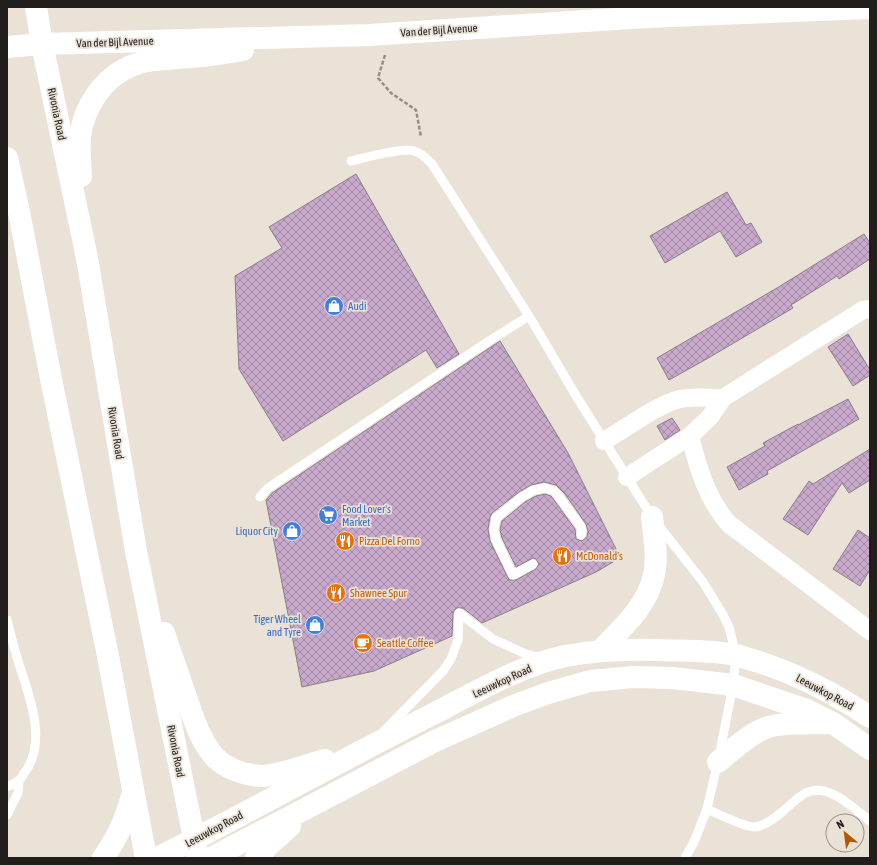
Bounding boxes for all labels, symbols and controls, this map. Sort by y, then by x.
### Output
street label: Van der Bijl Avenue [400,21,478,39]
street label: Van der Bijl Avenue [76,35,154,49]
street label: Rivonia Road [46,87,68,141]
shop icon: Audi [323,295,345,317]
place label: Audi [348,300,366,312]
street label: Rivonia Road [106,406,126,460]
place label: Food Lover's Market [342,503,391,528]
supermarket icon: Food Lover's Market [317,504,339,526]
shop icon: Liquor City [281,520,303,542]
place label: Liquor City [236,525,278,537]
restaurant icon: Pizza Del Forno [334,530,356,552]
place label: Pizza Del Forno [359,535,420,547]
restaurant icon: McDonald's [551,545,573,567]
place label: McDonald's [576,550,623,562]
restaurant icon: Shawnee Spur [325,582,347,604]
place label: Shawnee Spur [350,587,408,599]
place label: Tiger Wheel and Tyre [253,613,301,638]
shop icon: Tiger Wheel and Tyre [304,614,326,636]
cafe icon: Seattle Coffee [352,632,374,654]
place label: Seattle Coffee [377,637,433,649]
street label: Leeuwkop Road [471,662,533,700]
street label: Leeuwkop Road [794,672,856,712]
street label: Rivonia Road [165,724,187,778]
street label: Leeuwkop Road [183,809,245,849]
north arrow [825,813,865,853]
text: N [834,817,846,831]

